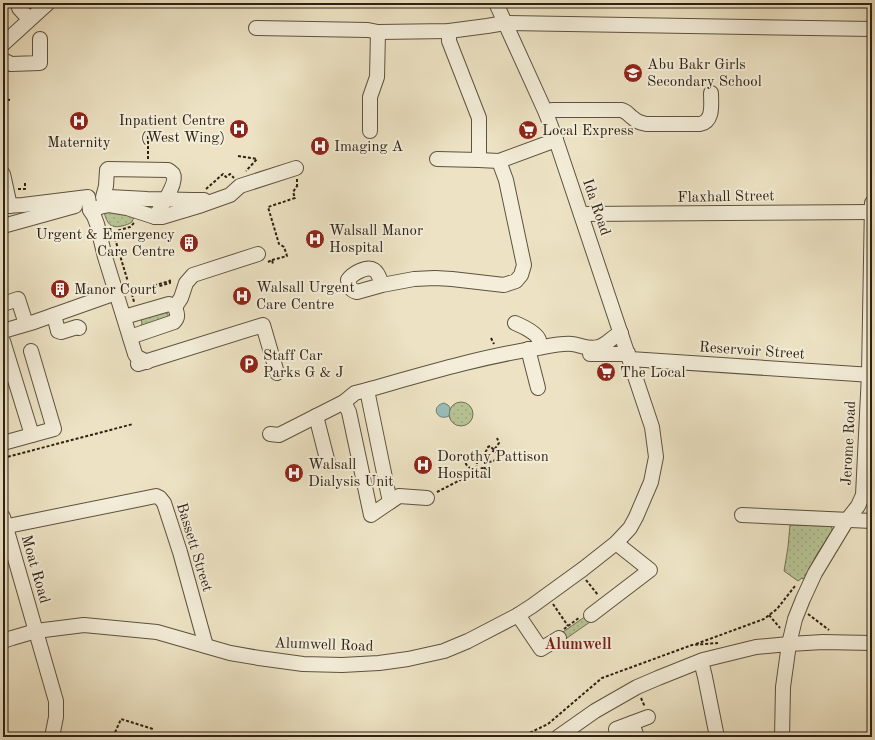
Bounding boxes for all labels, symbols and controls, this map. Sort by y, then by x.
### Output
place label: Abu Bakr Girls Secondary School [647,58,762,90]
school or university icon: Abu Bakr Girls Secondary School [622,62,644,84]
hospital icon: Maternity [68,110,90,132]
place label: Inpatient Centre (West Wing) [119,114,225,146]
hospital icon: Inpatient Centre (West Wing) [228,118,250,140]
supermarket icon: Local Express [517,119,539,141]
place label: Local Express [542,124,634,139]
hospital icon: Imaging A [309,135,331,157]
place label: Maternity [47,136,111,151]
place label: Imaging A [334,140,404,155]
street label: Ida Road [579,177,612,238]
street label: Flaxhall Street [677,189,775,206]
place label: Walsall Manor Hospital [329,224,423,256]
place label: Urgent & Emergency Care Centre [36,228,175,260]
hospital icon: Walsall Manor Hospital [304,228,326,250]
building icon: Urgent & Emergency Care Centre [178,232,200,254]
building icon: Manor Court [49,278,71,300]
place label: Walsall Urgent Care Centre [256,281,355,313]
place label: Manor Court [74,283,157,298]
hospital icon: Walsall Urgent Care Centre [231,285,253,307]
street label: Reservoir Street [698,340,805,363]
place label: Staff Car Parks G & J [263,349,344,381]
parking icon: Staff Car Parks G & J [238,353,260,375]
supermarket icon: The Local [595,361,617,383]
place label: The Local [620,366,685,381]
street label: Jerome Road [840,400,859,486]
place label: Dorothy Pattison Hospital [437,450,549,482]
hospital icon: Dorothy Pattison Hospital [412,454,434,476]
place label: Walsall Dialysis Unit [308,458,394,490]
hospital icon: Walsall Dialysis Unit [283,462,305,484]
street label: Bassett Street [173,501,214,594]
street label: Moat Road [18,534,52,605]
street label: Alumwell Road [274,636,374,655]
district label: Alumwell [544,637,612,653]

